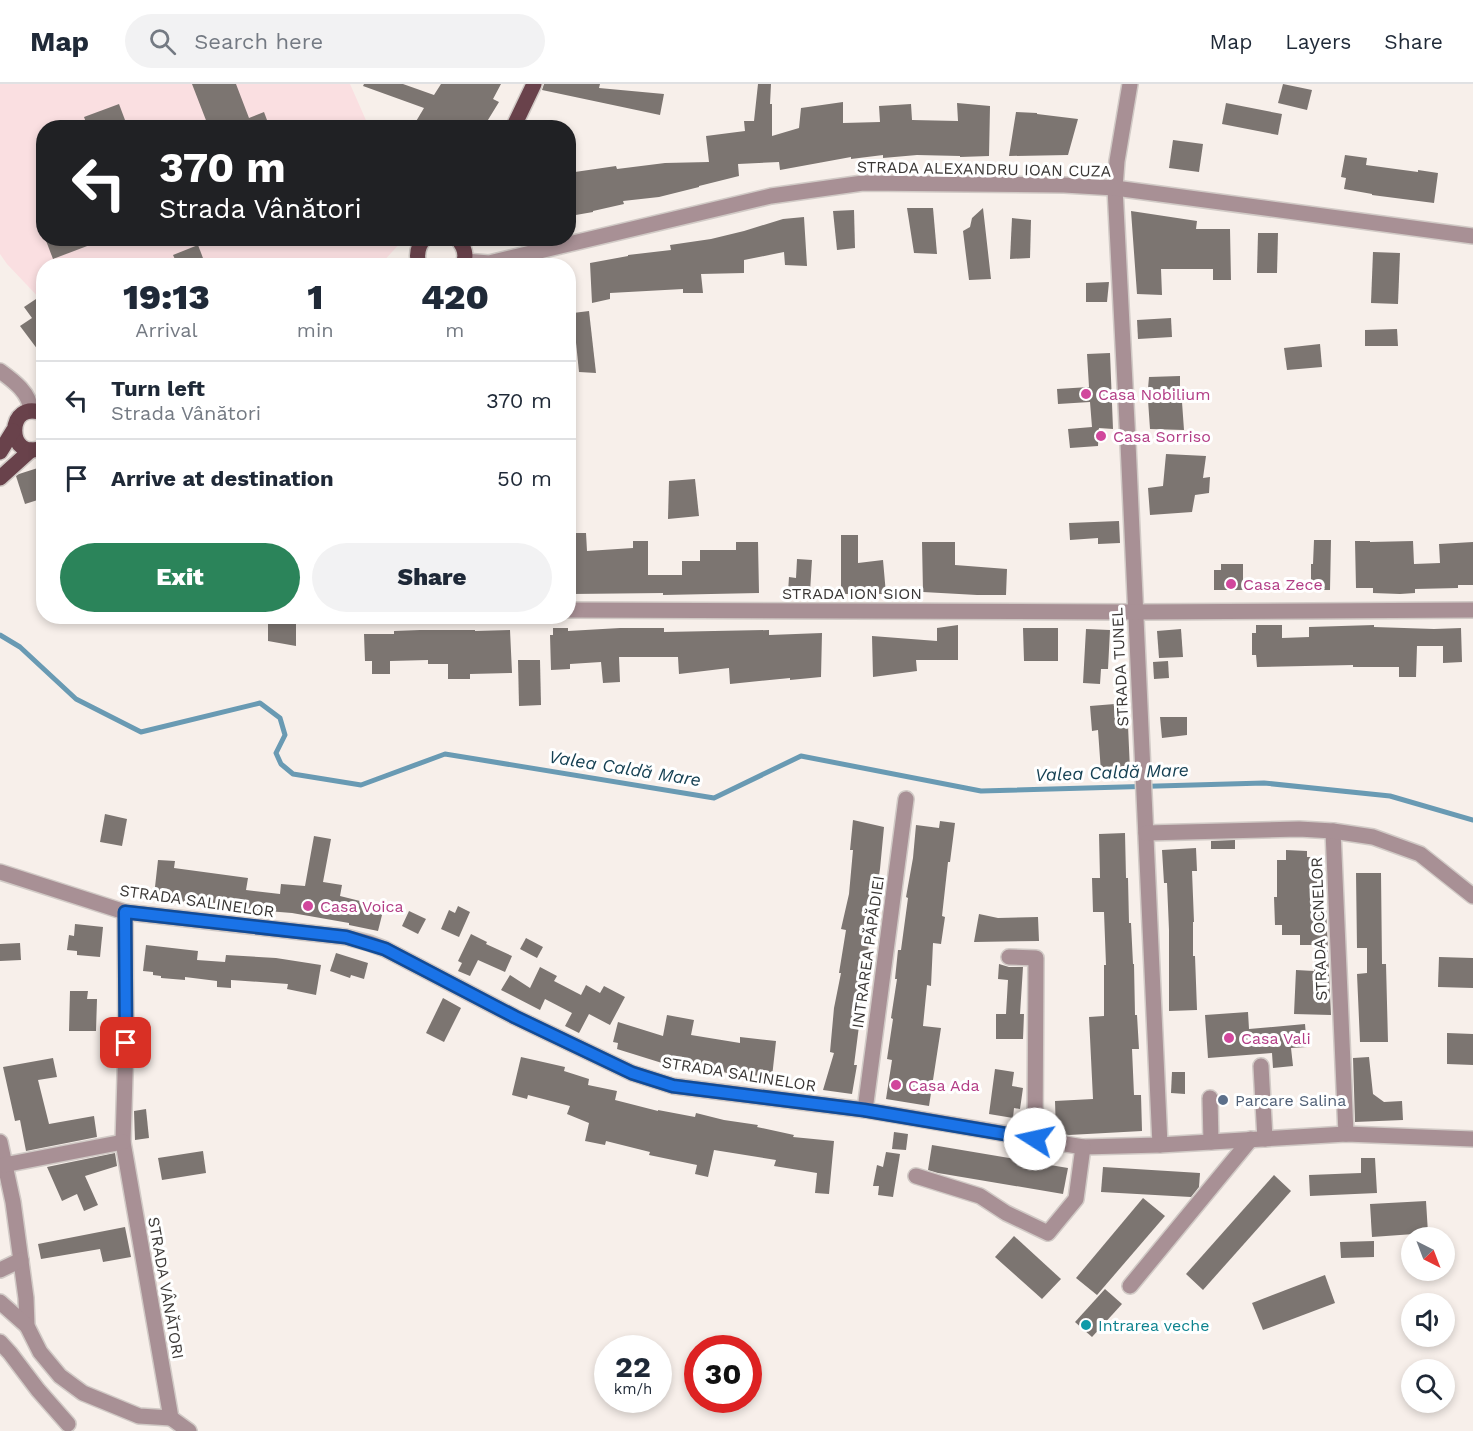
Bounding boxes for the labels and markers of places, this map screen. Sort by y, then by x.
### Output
place label: Casa Nobilium [1098,385,1210,404]
marker: Casa Nobilium [1079,387,1093,401]
place label: Casa Sorriso [1113,427,1211,446]
marker: Casa Sorriso [1094,429,1108,443]
place label: Casa Zece [1243,575,1323,594]
marker: Casa Zece [1224,577,1238,591]
place label: Casa Voica [320,897,404,916]
marker: Casa Voica [301,899,315,913]
pin [100,1017,151,1068]
place label: Casa Vali [1241,1029,1311,1048]
marker: Casa Vali [1222,1031,1236,1045]
place label: Casa Ada [908,1076,979,1095]
marker: Casa Ada [889,1078,903,1092]
place label: Parcare Salina [1235,1091,1346,1110]
marker: Parcare Salina [1216,1093,1230,1107]
place label: Intrarea veche [1098,1316,1209,1335]
marker: Intrarea veche [1079,1318,1093,1332]

